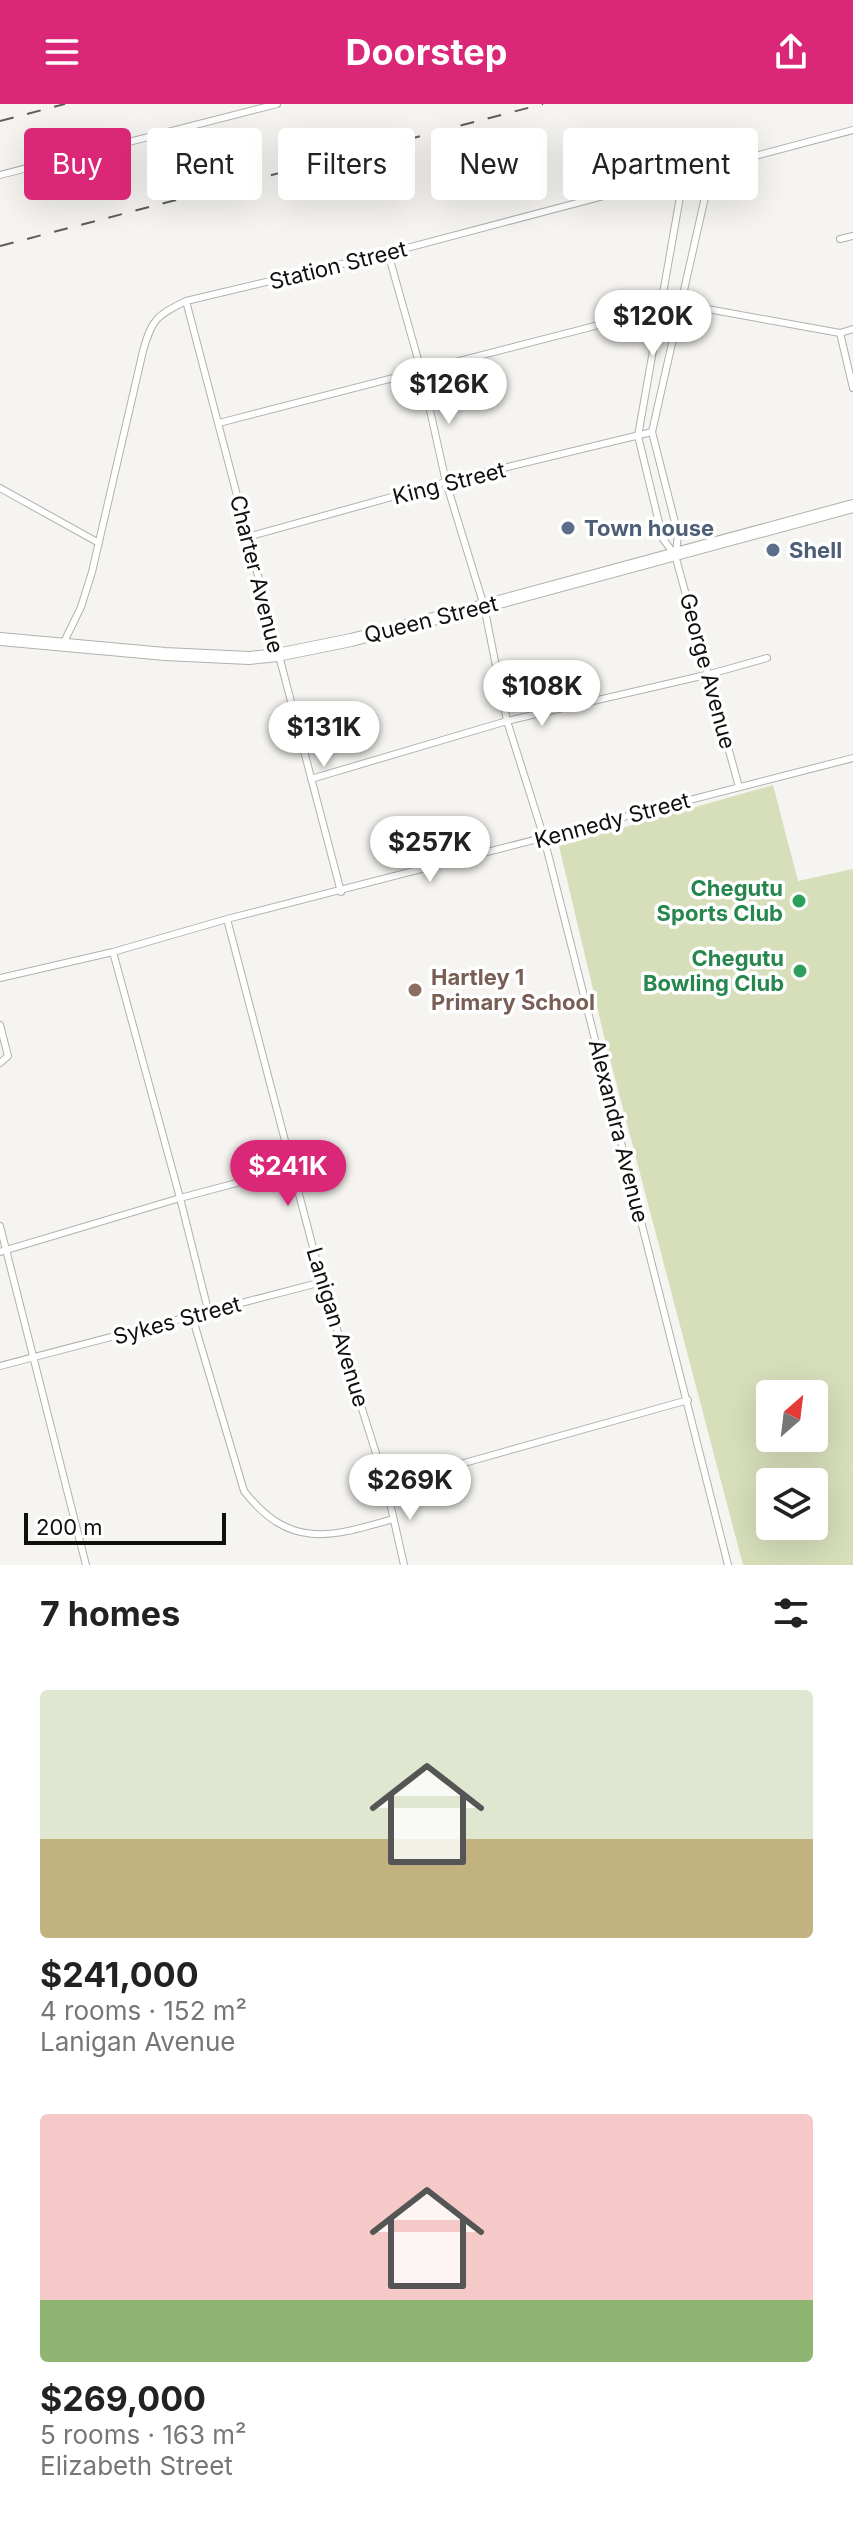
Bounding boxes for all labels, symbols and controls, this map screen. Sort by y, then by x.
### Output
icon: menu [40,30,84,74]
text: Doorstep [346,30,507,74]
icon: share [769,30,813,74]
chip: Buy [24,128,131,200]
chip: Rent [147,128,262,200]
chip: Filters [278,128,415,200]
chip: New [431,128,547,200]
chip: Apartment [563,128,758,200]
street label: Station Street [267,235,409,295]
pin: $120K [597,290,709,358]
text: $120K [613,300,693,331]
pin: $126K [393,358,505,426]
text: $126K [409,368,489,399]
street label: King Street [390,456,508,510]
street label: Charter Avenue [225,492,289,656]
place label: Town house [584,515,714,541]
marker: Town house [559,519,577,537]
place label: Shell [789,537,842,563]
marker: Shell [764,541,782,559]
street label: Queen Street [362,590,500,648]
street label: George Avenue [675,590,741,752]
pin: $108K [486,660,598,728]
text: $108K [501,670,583,701]
pin: $131K [268,701,380,769]
text: $131K [287,711,361,742]
street label: Kennedy Street [531,787,693,853]
pin: $257K [374,816,486,884]
text: $257K [388,826,472,857]
place label: Chegutu Sports Club [657,875,783,926]
marker: Chegutu Sports Club [790,892,808,910]
place label: Chegutu Bowling Club [643,945,784,996]
marker: Chegutu Bowling Club [791,962,809,980]
place label: Hartley 1 Primary School [431,964,595,1015]
marker: Hartley 1 Primary School [406,981,424,999]
street label: Alexandra Avenue [584,1037,654,1225]
pin: $241K [232,1140,344,1208]
text: $241K [248,1150,328,1181]
street label: Lanigan Avenue [301,1244,375,1410]
street label: Sykes Street [110,1291,244,1349]
north arrow [756,1380,828,1452]
map controls [756,1380,828,1540]
pin: $269K [354,1454,466,1522]
text: $269K [367,1464,453,1495]
button: layers [756,1468,828,1540]
scale bar [24,1509,226,1545]
text: 200 m [36,1514,103,1540]
icon: filters [769,1591,813,1635]
text: 7 homes [40,1593,180,1634]
icon: home [355,1742,499,1886]
text: $241,000 [40,1954,199,1995]
text: 4 rooms · 152 m² [40,1995,247,2026]
text: Lanigan Avenue [40,2026,236,2057]
icon: home [355,2166,499,2310]
text: $269,000 [40,2378,206,2419]
text: 5 rooms · 163 m² [40,2419,247,2450]
text: Elizabeth Street [40,2450,233,2481]

